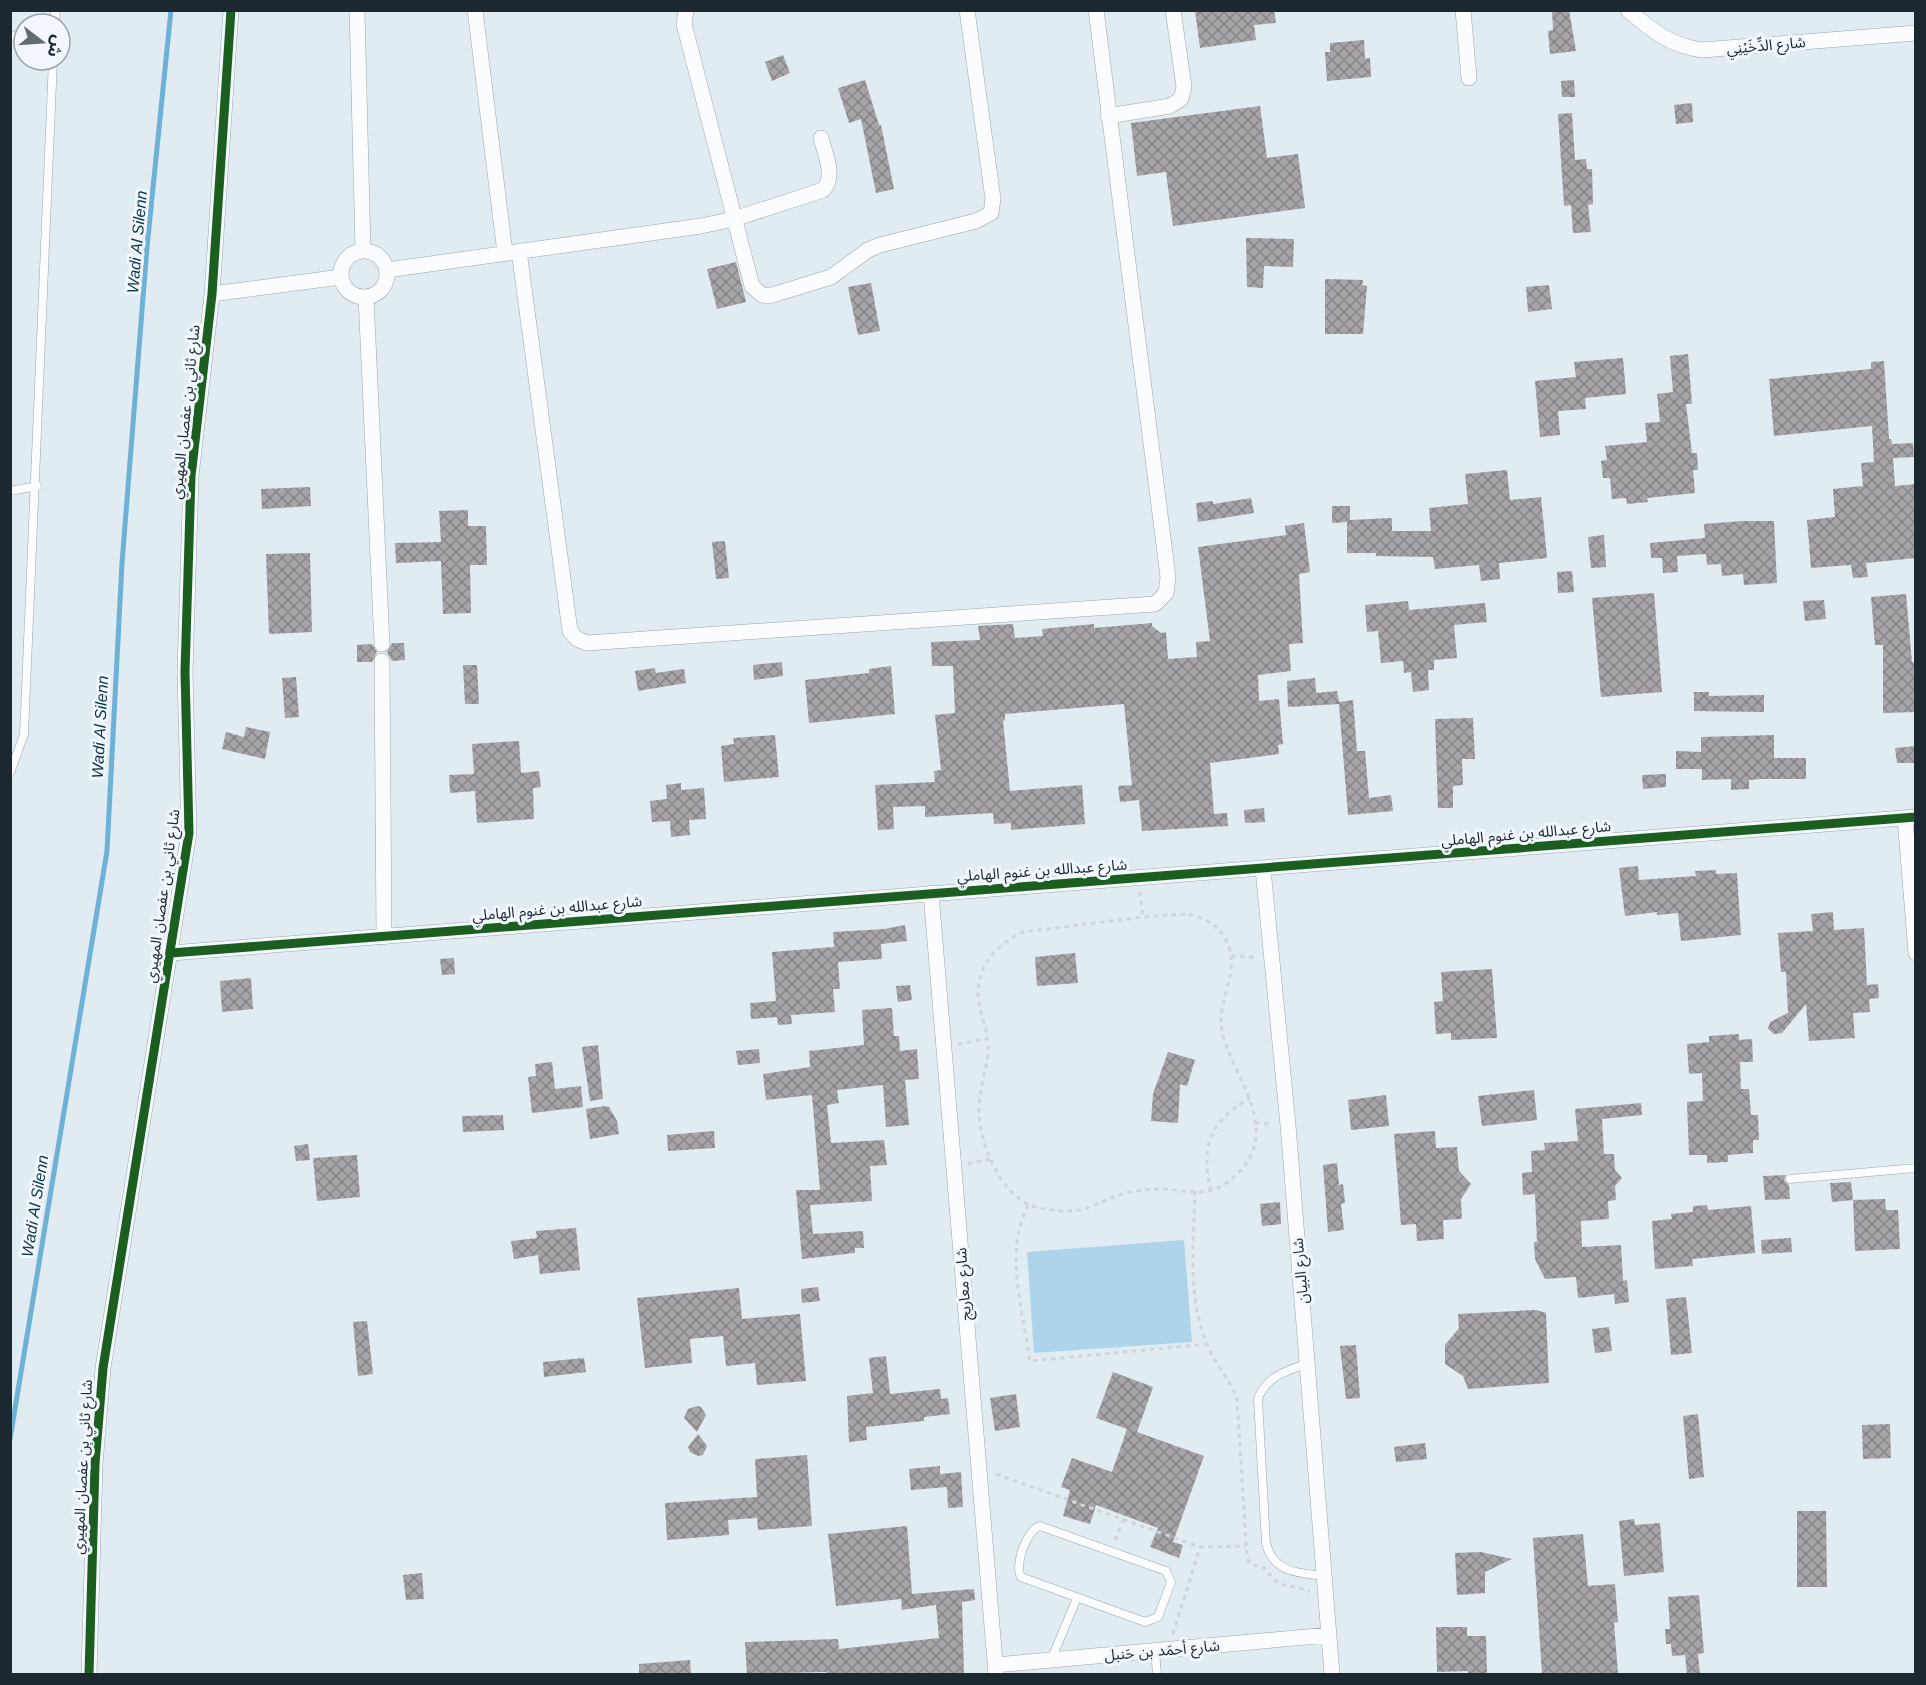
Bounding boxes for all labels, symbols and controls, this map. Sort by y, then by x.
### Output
north arrow [12,12,72,72]
text: ش [44,33,67,59]
street label: شارع الدِّخَيْنِي [1726,33,1807,61]
water label: Wadi Al Silenn [124,190,150,294]
street label: شارع ثاني بن عفصان المهيري [167,324,207,500]
water label: Wadi Al Silenn [89,675,111,779]
street label: شارع ثاني بن عفصان المهيري [141,808,187,985]
street label: شارع عبدالله بن غنوم الهاملي [1440,817,1612,853]
street label: شارع عبدالله بن غنوم الهاملي [956,856,1128,888]
street label: شارع عبدالله بن غنوم الهاملي [471,892,643,928]
water label: Wadi Al Silenn [19,1154,51,1258]
street label: شارع البيان [1289,1237,1315,1305]
street label: شارع معاريج [952,1247,978,1321]
street label: شارع ثاني بن عفصان المهيري [69,1379,99,1555]
street label: شارع أحمَد بن حَنبل [1104,1636,1221,1667]

